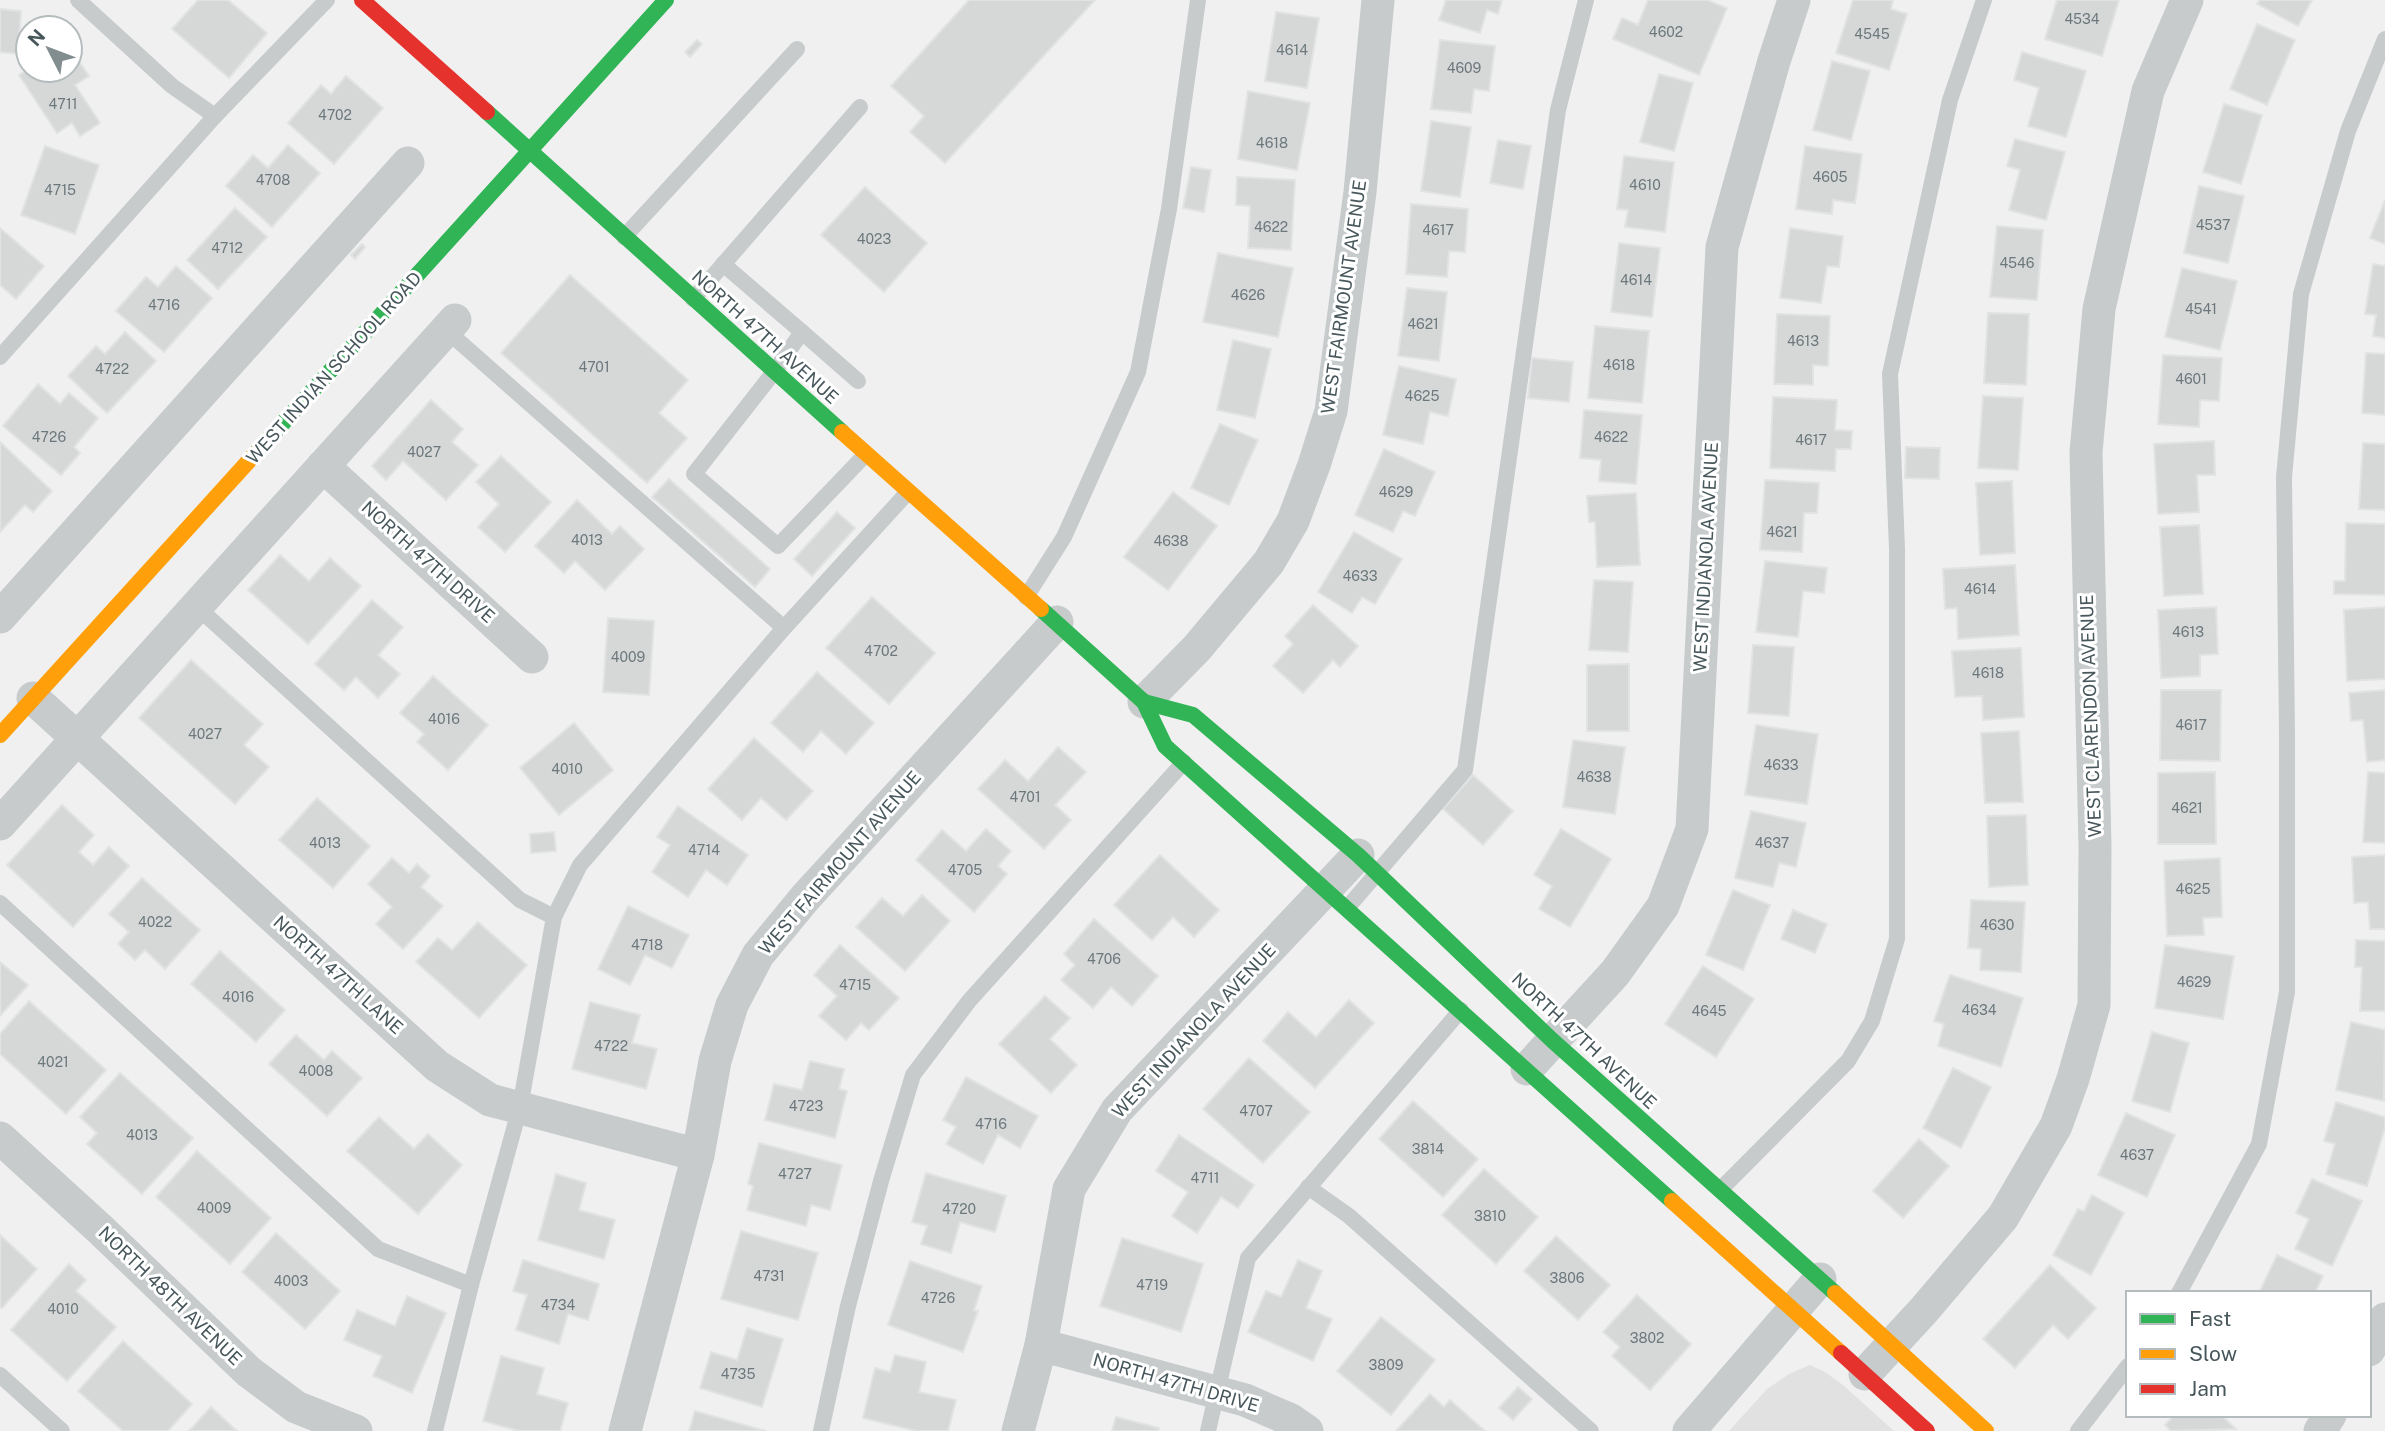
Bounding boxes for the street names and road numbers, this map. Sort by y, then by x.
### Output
street label: WEST FAIRMOUNT AVENUE [1317,178,1370,415]
street label: NORTH 47TH AVENUE [688,265,843,408]
street label: WEST INDIAN SCHOOL ROAD [242,267,425,468]
street label: WEST INDIANOLA AVENUE [1689,441,1722,672]
street label: NORTH 47TH DRIVE [358,496,499,627]
street label: WEST CLARENDON AVENUE [2076,594,2105,838]
street label: WEST FAIRMOUNT AVENUE [754,767,925,959]
street label: NORTH 47TH LANE [269,911,407,1038]
street label: WEST INDIANOLA AVENUE [1107,939,1280,1122]
street label: NORTH 47TH AVENUE [1508,968,1661,1113]
street label: NORTH 48TH AVENUE [94,1222,246,1369]
street label: NORTH 47TH DRIVE [1091,1349,1262,1416]

